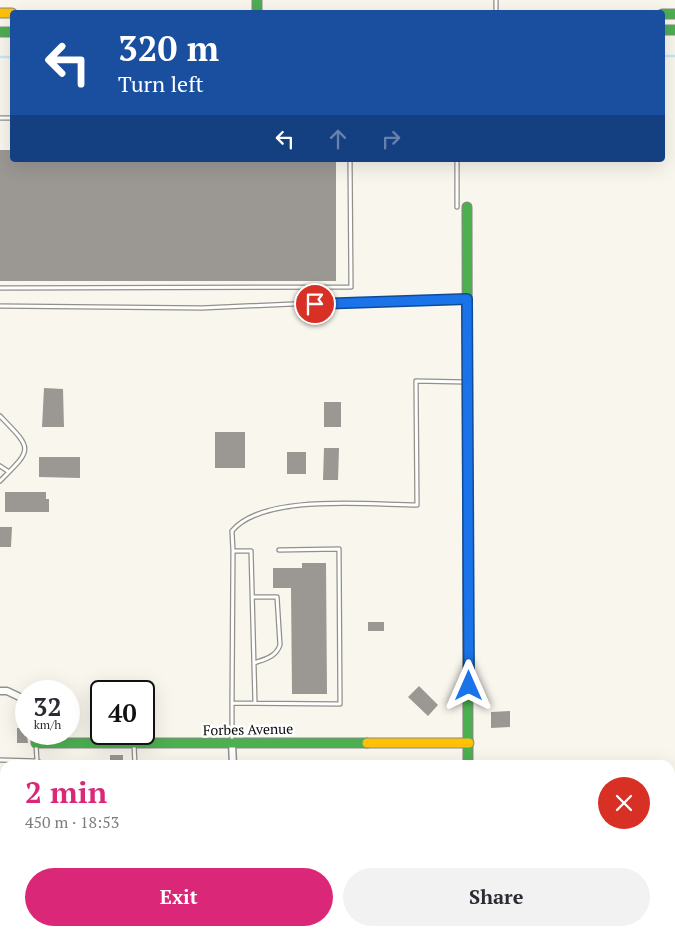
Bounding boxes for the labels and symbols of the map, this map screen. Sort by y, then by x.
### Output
pin [294,283,336,325]
position arrow [442,659,494,711]
speed limit sign: 40 [90,680,155,745]
street label: Forbes Avenue [203,719,293,739]

